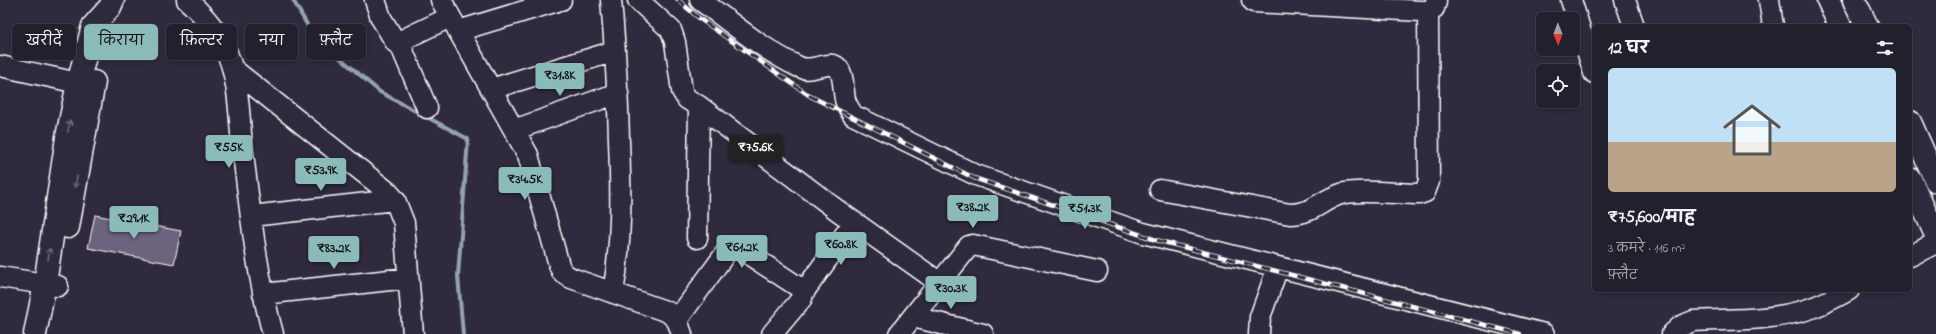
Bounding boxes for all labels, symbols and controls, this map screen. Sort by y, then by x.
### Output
north arrow [1536,12,1580,56]
map controls [1536,12,1580,108]
chip: खरीदें [12,24,76,60]
chip: किराया [84,24,158,60]
chip: फ़िल्टर [166,24,237,60]
chip: नया [245,24,298,60]
chip: फ़्लैट [306,24,366,60]
text: 12 घर [1608,36,1649,61]
icon: filters [1874,37,1896,59]
pin: ₹31.8K [527,63,593,97]
button: locate [1536,64,1580,108]
text: ₹31.8K [544,66,576,85]
icon: home [1716,94,1788,166]
one-way arrow [66,120,74,133]
pin: ₹55K [205,135,253,169]
pin: ₹75.6K [723,135,789,169]
text: ₹55K [215,138,243,157]
text: ₹75.6K [738,138,774,157]
pin: ₹53.9K [288,158,354,192]
text: ₹53.9K [304,161,338,180]
pin: ₹34.5K [492,167,558,201]
text: ₹34.5K [508,170,542,189]
one-way arrow [72,175,80,188]
pin: ₹38.2K [940,195,1006,229]
pin: ₹51.3K [1052,196,1118,230]
text: ₹38.2K [956,198,990,217]
text: ₹51.3K [1068,199,1102,218]
text: ₹75,600/माह [1608,205,1695,230]
pin: ₹29.1K [101,206,167,240]
text: ₹29.1K [118,209,150,228]
pin: ₹60.8K [808,232,874,266]
pin: ₹61.2K [709,235,775,269]
text: ₹60.8K [825,235,857,254]
pin: ₹83.2K [301,236,367,270]
text: ₹61.2K [725,238,759,257]
text: ₹83.2K [317,239,351,258]
text: 3 कमरे · 116 m² [1608,239,1685,258]
one-way arrow [45,248,53,261]
text: फ़्लैट [1608,266,1638,285]
pin: ₹30.3K [918,276,984,310]
text: ₹30.3K [934,279,968,298]

